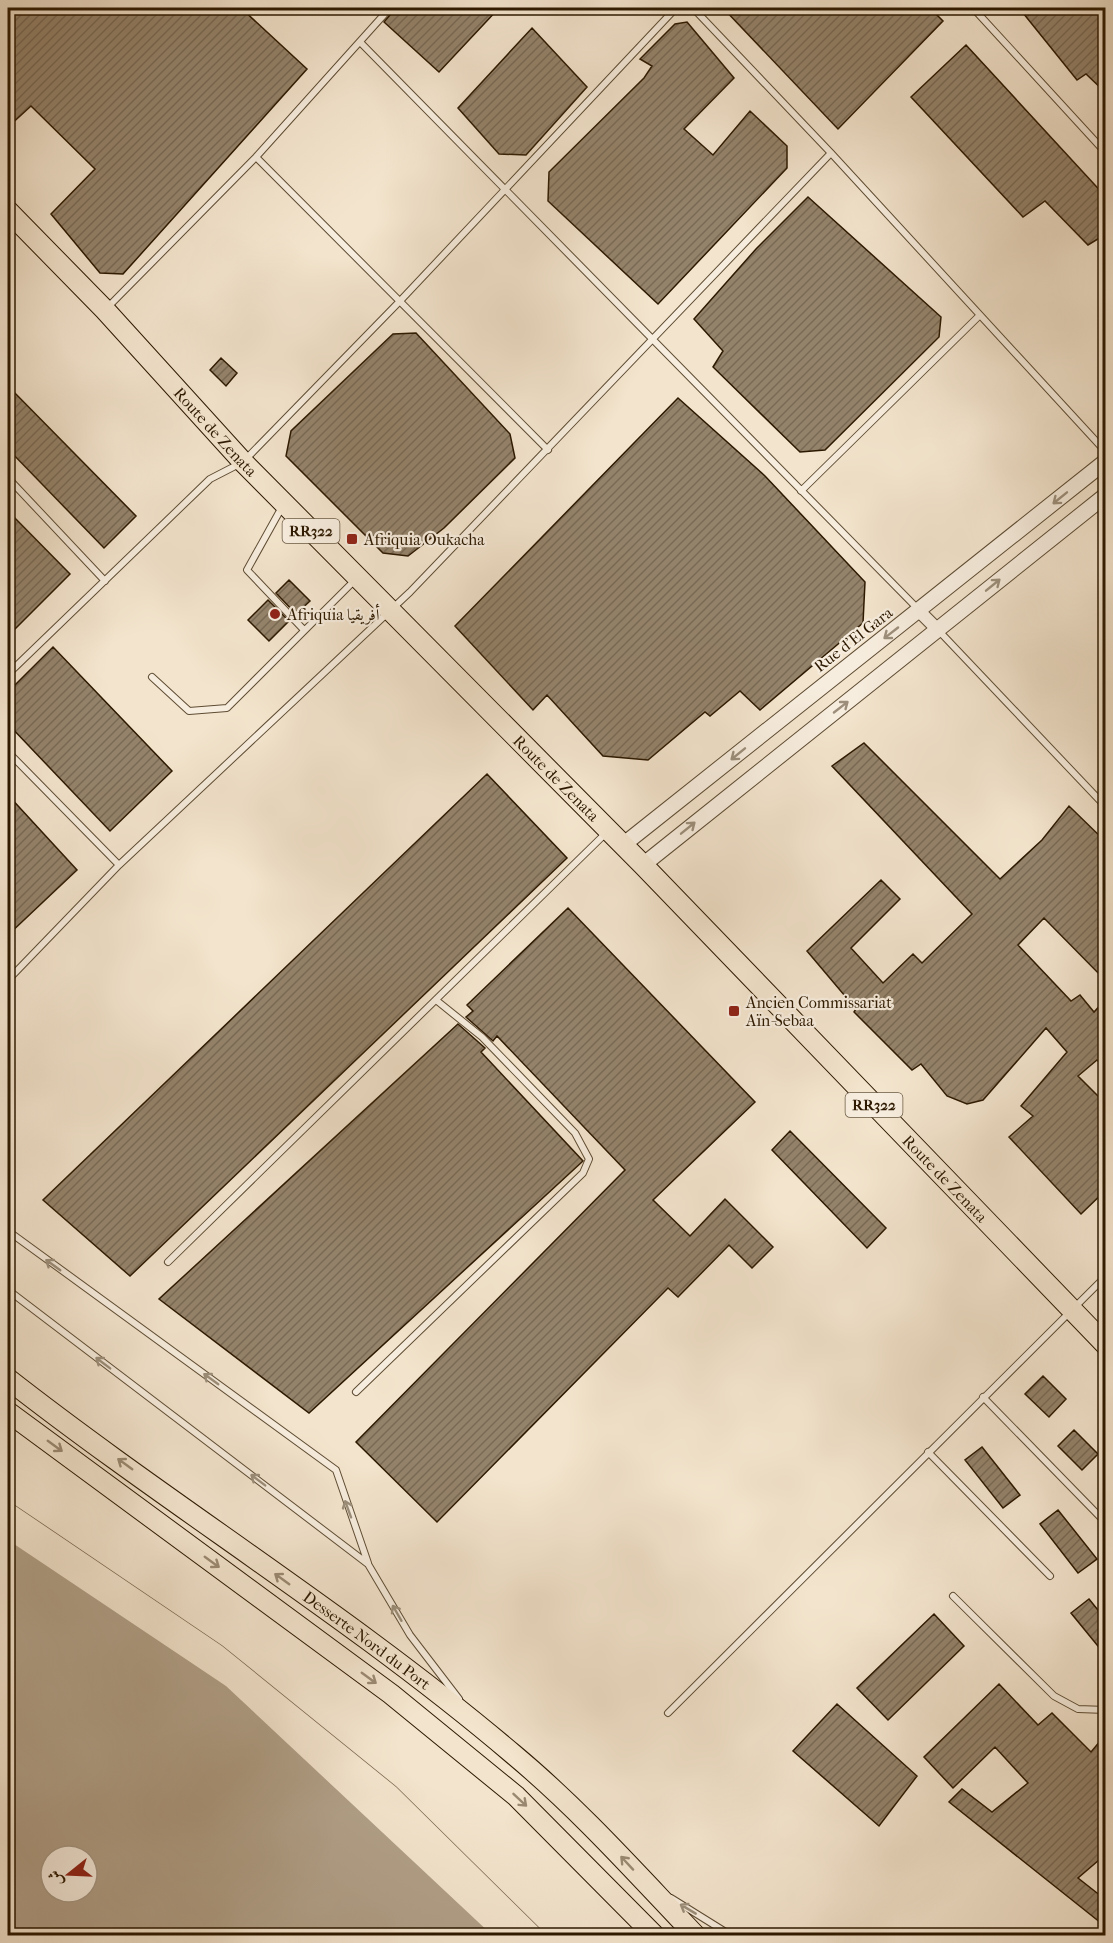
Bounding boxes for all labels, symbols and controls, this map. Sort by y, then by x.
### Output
street label: Route de Zenata [170,383,261,481]
one-way arrow [1053,491,1068,505]
road number: RR322 [282,519,340,543]
place label: Afriquia Oukacha [363,530,485,549]
marker: Afriquia Oukacha [345,532,359,546]
one-way arrow [985,579,1001,592]
street label: Rue d'El Gara [810,602,897,676]
place label: Afriquia أفريقيا [286,603,380,625]
marker: Afriquia أفريقيا [268,607,282,621]
one-way arrow [883,626,899,639]
one-way arrow [833,700,849,713]
street label: Route de Zenata [509,731,604,826]
one-way arrow [730,747,746,760]
one-way arrow [680,822,696,835]
place label: Ancien Commissariat Aïn-Sebaa [745,993,892,1030]
marker: Ancien Commissariat Aïn-Sebaa [727,1004,741,1018]
road number: RR322 [846,1093,902,1117]
street label: Route de Zenata [898,1131,992,1227]
one-way arrow [46,1258,62,1271]
one-way arrow [95,1356,111,1369]
one-way arrow [204,1373,220,1385]
one-way arrow [46,1440,62,1452]
one-way arrow [117,1458,133,1470]
one-way arrow [251,1474,267,1487]
one-way arrow [342,1500,353,1519]
one-way arrow [203,1556,219,1568]
one-way arrow [275,1573,291,1585]
street label: Desserte Nord du Port [299,1587,434,1694]
one-way arrow [391,1605,403,1622]
one-way arrow [360,1671,376,1684]
one-way arrow [512,1793,527,1807]
north arrow [39,1844,99,1904]
one-way arrow [619,1855,634,1870]
text: ش [44,1868,67,1889]
one-way arrow [680,1902,697,1914]

